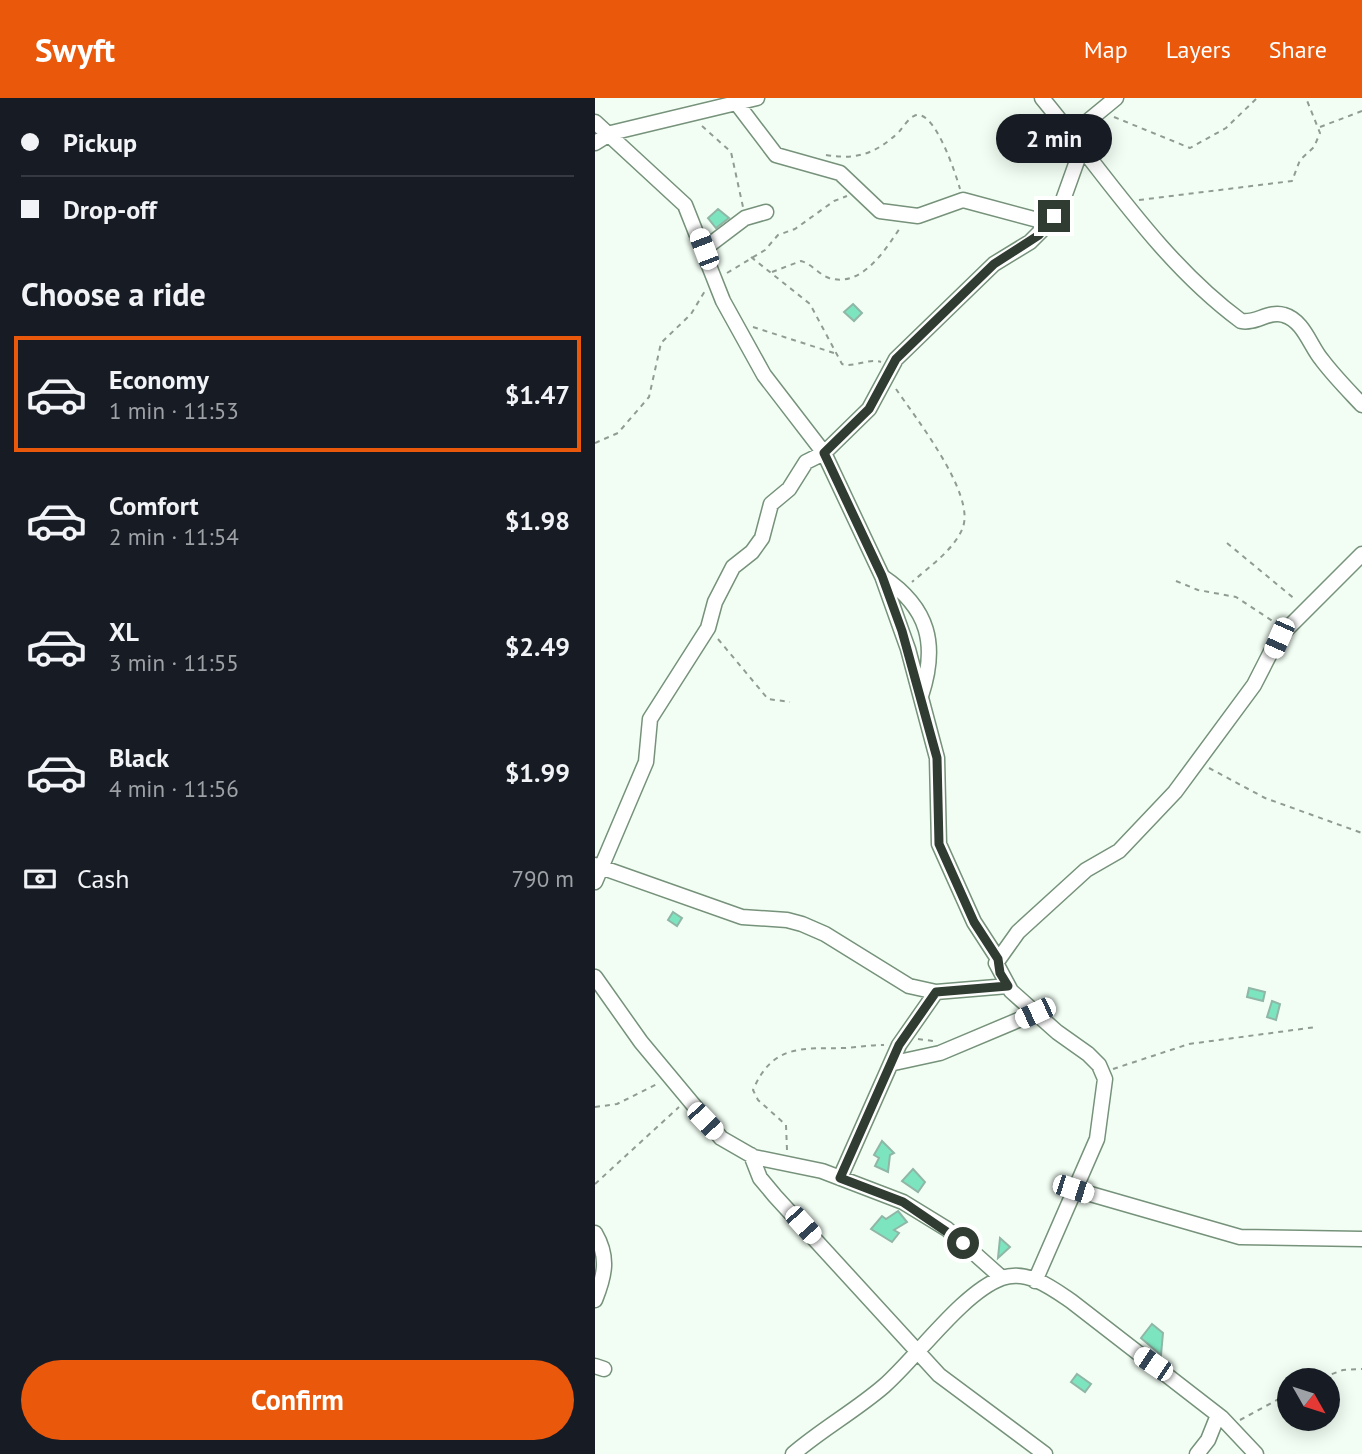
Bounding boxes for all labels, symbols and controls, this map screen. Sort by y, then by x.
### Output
text: Swyft [35,28,115,71]
text: Map [1084,34,1128,65]
text: Layers [1166,34,1231,65]
text: Share [1269,34,1327,65]
callout: 2 min [996,115,1112,164]
text: 2 min [1026,124,1082,153]
text: Pickup [63,126,137,159]
text: Drop-off [63,193,157,226]
route end [1038,200,1070,232]
car [687,226,722,272]
text: Choose a ride [21,273,206,315]
icon: car [25,363,88,426]
text: Economy [109,363,209,396]
text: $1.47 [505,378,570,411]
text: 1 min · 11:53 [109,396,239,425]
icon: car [25,489,88,552]
text: Comfort [109,489,199,522]
text: $1.98 [505,504,570,537]
text: 2 min · 11:54 [109,522,239,551]
icon: car [25,615,88,678]
text: XL [109,615,139,648]
car [1261,615,1298,661]
text: $2.49 [505,630,570,663]
text: 3 min · 11:55 [109,648,239,677]
icon: car [25,741,88,804]
text: Black [109,741,169,774]
text: $1.99 [505,756,570,789]
text: 4 min · 11:56 [109,774,239,803]
icon: cash [21,860,59,898]
text: Cash [77,862,129,895]
text: 790 m [512,864,574,893]
car [1012,995,1059,1031]
car [683,1098,728,1144]
car [1050,1173,1097,1205]
car [782,1202,825,1248]
route start [947,1227,979,1259]
car [1130,1344,1177,1384]
button: Confirm [21,1360,574,1440]
north arrow [1277,1368,1341,1432]
map controls [1277,1368,1340,1431]

